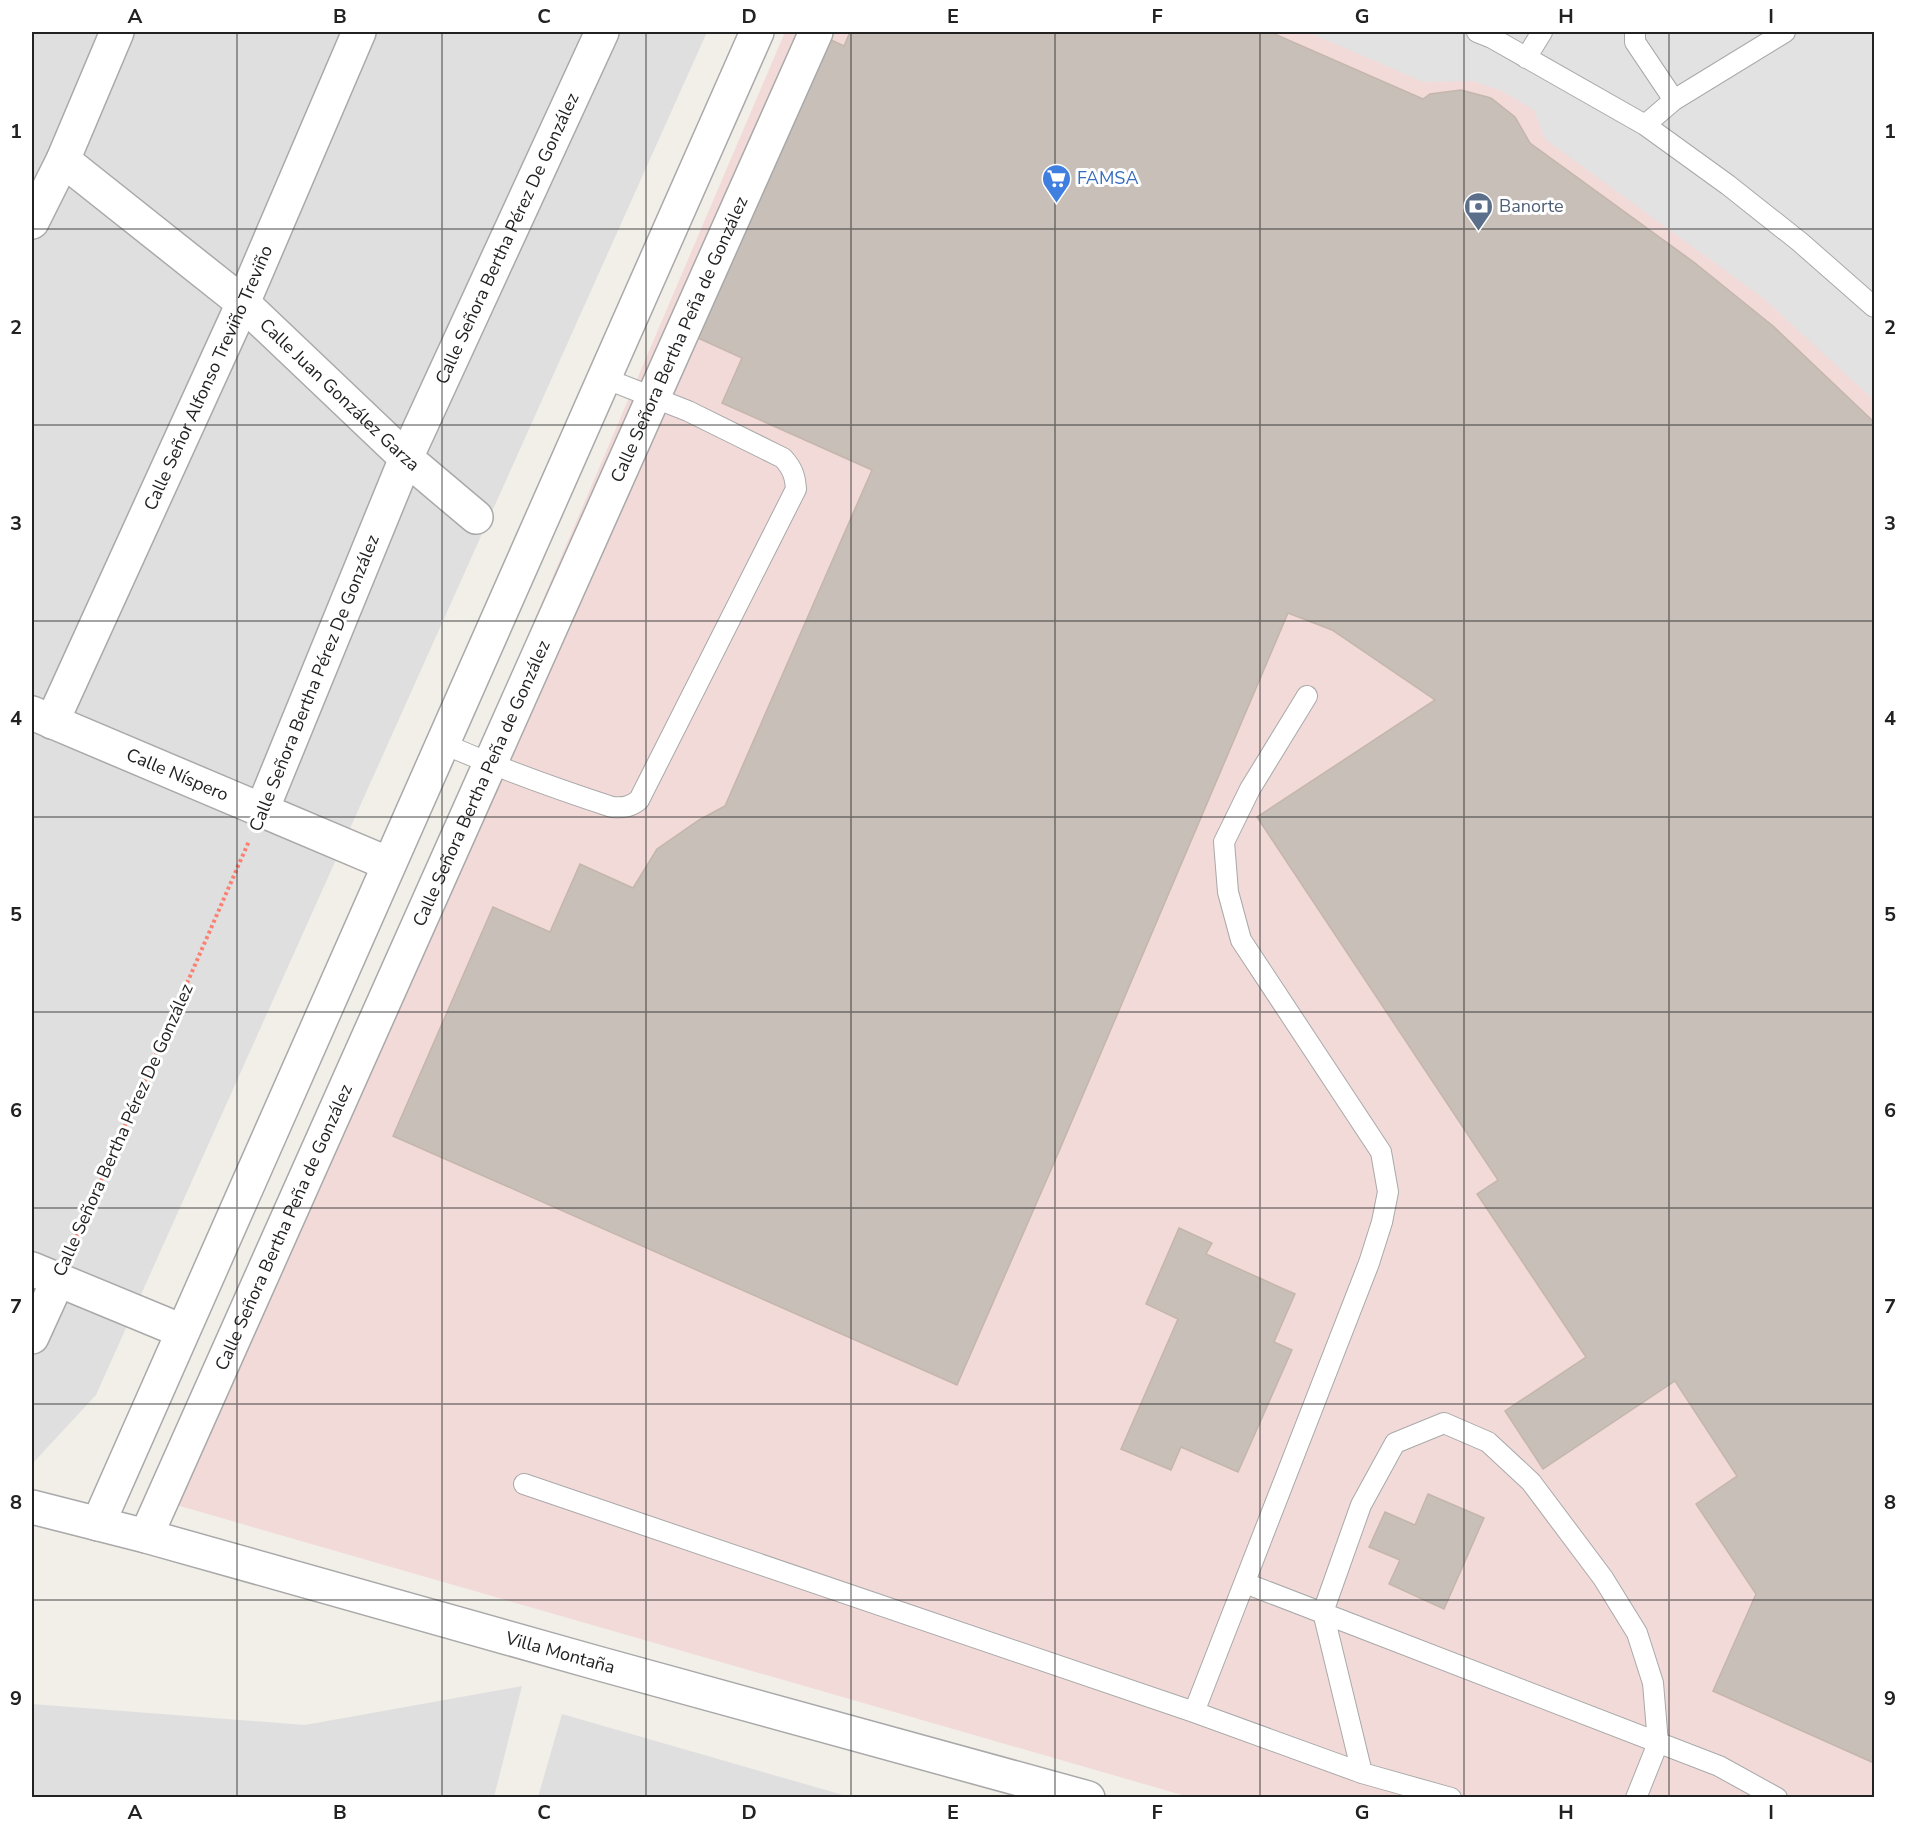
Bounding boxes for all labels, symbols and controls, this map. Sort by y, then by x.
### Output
text: A [128,3,143,30]
text: B [333,3,347,30]
text: C [537,3,551,30]
text: D [741,3,757,30]
text: E [947,3,959,30]
text: F [1151,3,1163,30]
text: G [1355,3,1369,30]
text: H [1558,3,1574,30]
text: I [1768,3,1774,30]
street label: Calle Señora Bertha Pérez De González [430,89,584,388]
text: 1 [10,118,22,145]
text: 1 [1884,118,1896,145]
supermarket icon: FAMSA [1040,162,1072,204]
place label: FAMSA [1077,166,1139,190]
bank icon: Banorte [1462,190,1494,232]
street label: Calle Señora Bertha Peña de González [605,192,753,486]
place label: Banorte [1499,194,1564,218]
street label: Calle Señor Alfonso Treviño Treviño [138,242,278,514]
street label: Calle Juan González Garza [254,313,425,476]
text: 2 [10,314,22,341]
text: 2 [1884,314,1896,341]
text: 3 [10,510,22,537]
text: 3 [1884,510,1896,537]
street label: Calle Señora Bertha Pérez De González [243,531,385,835]
street label: Calle Señora Bertha Peña de González [407,636,556,930]
text: 4 [10,705,22,732]
text: 4 [1884,705,1896,732]
street label: Calle Níspero [123,742,232,807]
text: 5 [10,901,22,928]
text: 5 [1884,901,1896,928]
street label: Calle Señora Bertha Pérez De González [47,980,199,1280]
street label: Calle Señora Bertha Peña de González [209,1080,358,1374]
text: 6 [10,1097,22,1124]
text: 6 [1884,1097,1896,1124]
text: 7 [10,1293,22,1320]
text: 7 [1884,1293,1896,1320]
text: 8 [10,1489,22,1516]
text: 8 [1884,1489,1896,1516]
street label: Villa Montaña [502,1626,618,1679]
text: 9 [10,1685,22,1712]
text: 9 [1884,1685,1896,1712]
text: A [128,1799,143,1826]
text: B [333,1799,347,1826]
text: C [537,1799,551,1826]
text: D [741,1799,757,1826]
text: E [947,1799,959,1826]
text: F [1151,1799,1163,1826]
text: G [1355,1799,1369,1826]
text: H [1558,1799,1574,1826]
text: I [1768,1799,1774,1826]

